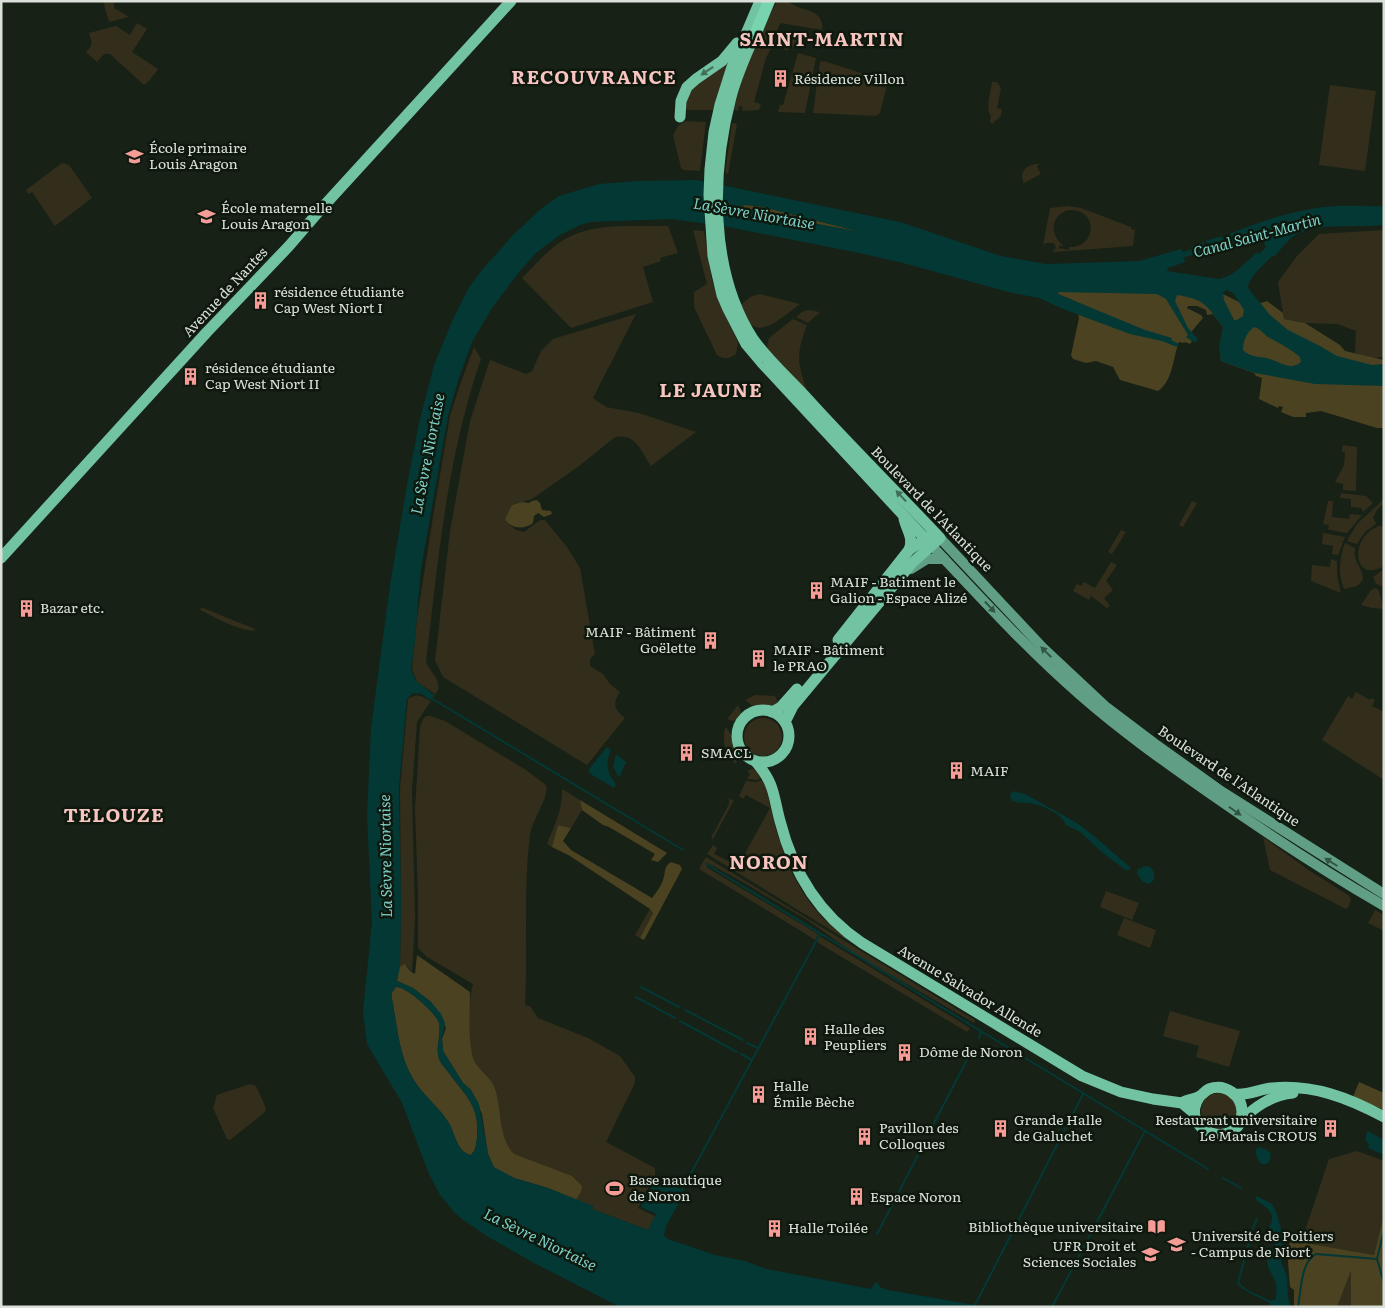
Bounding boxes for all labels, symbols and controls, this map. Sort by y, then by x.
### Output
district label: SAINT-MARTIN [739,24,905,52]
district label: RECOUVRANCE [511,62,677,90]
one-way arrow [700,66,713,76]
place label: Résidence Villon [794,68,905,88]
building icon: Résidence Villon [770,69,790,89]
place label: École primaire Louis Aragon [149,137,247,173]
school or university icon: École primaire Louis Aragon [125,146,145,166]
water label: La Sèvre Niortaise [692,191,817,235]
place label: École maternelle Louis Aragon [221,197,332,233]
school or university icon: École maternelle Louis Aragon [197,206,217,226]
water label: Canal Saint-Martin [1190,206,1323,263]
street label: Avenue de Nantes [177,242,271,341]
place label: résidence étudiante Cap West Niort I [274,281,404,317]
building icon: résidence étudiante Cap West Niort I [250,290,270,310]
place label: résidence étudiante Cap West Niort II [205,357,335,393]
building icon: résidence étudiante Cap West Niort II [181,366,201,386]
district label: LE JAUNE [659,375,763,403]
water label: La Sèvre Niortaise [404,391,450,516]
street label: Boulevard de l'Atlantique [867,441,998,575]
one-way arrow [895,491,907,503]
place label: MAIF - Batiment le Galion - Espace Alizé [830,571,967,607]
building icon: MAIF - Batiment le Galion - Espace Alizé [806,580,826,600]
place label: Bazar etc. [40,597,105,617]
building icon: Bazar etc. [16,598,36,618]
one-way arrow [984,601,996,613]
place label: MAIF - Bâtiment Goëlette [585,621,696,657]
building icon: MAIF - Bâtiment Goëlette [700,630,720,650]
place label: MAIF - Bâtiment le PRAO [773,639,884,675]
one-way arrow [1040,646,1052,658]
building icon: MAIF - Bâtiment le PRAO [749,648,769,668]
street label: Boulevard de l'Atlantique [1155,720,1305,830]
place label: SMACL [701,742,752,762]
building icon: SMACL [677,743,697,763]
place label: MAIF [970,760,1009,780]
building icon: MAIF [946,761,966,781]
water label: La Sèvre Niortaise [372,794,397,918]
district label: TELOUZE [63,800,165,828]
one-way arrow [1228,806,1242,816]
district label: NORON [729,847,809,875]
one-way arrow [1325,857,1338,866]
street label: Avenue Salvador Allende [895,939,1046,1041]
place label: Halle des Peupliers [824,1018,886,1054]
building icon: Halle des Peupliers [800,1027,820,1047]
place label: Dôme de Noron [919,1041,1023,1061]
building icon: Dôme de Noron [895,1042,915,1062]
place label: Halle Émile Bèche [773,1075,855,1111]
building icon: Halle Émile Bèche [749,1084,769,1104]
place label: Grande Halle de Galuchet [1014,1109,1102,1145]
place label: Restaurant universitaire Le Marais CROUS [1155,1109,1317,1145]
place label: Pavillon des Colloques [879,1117,959,1153]
building icon: Grande Halle de Galuchet [990,1118,1010,1138]
building icon: Restaurant universitaire Le Marais CROUS [1321,1118,1341,1138]
building icon: Pavillon des Colloques [855,1126,875,1146]
place label: Base nautique de Noron [629,1169,722,1205]
sports icon: Base nautique de Noron [605,1178,625,1198]
place label: Espace Noron [870,1186,961,1206]
building icon: Espace Noron [846,1187,866,1207]
water label: La Sèvre Niortaise [480,1201,601,1276]
place label: Bibliothèque universitaire [968,1216,1143,1236]
place label: Halle Toilée [788,1217,868,1237]
library icon: Bibliothèque universitaire [1147,1217,1167,1237]
building icon: Halle Toilée [764,1218,784,1238]
place label: Université de Poitiers - Campus de Niort [1191,1225,1333,1261]
school or university icon: Université de Poitiers - Campus de Niort [1167,1234,1187,1254]
place label: UFR Droit et Sciences Sociales [1023,1235,1136,1271]
school or university icon: UFR Droit et Sciences Sociales [1140,1244,1160,1264]

